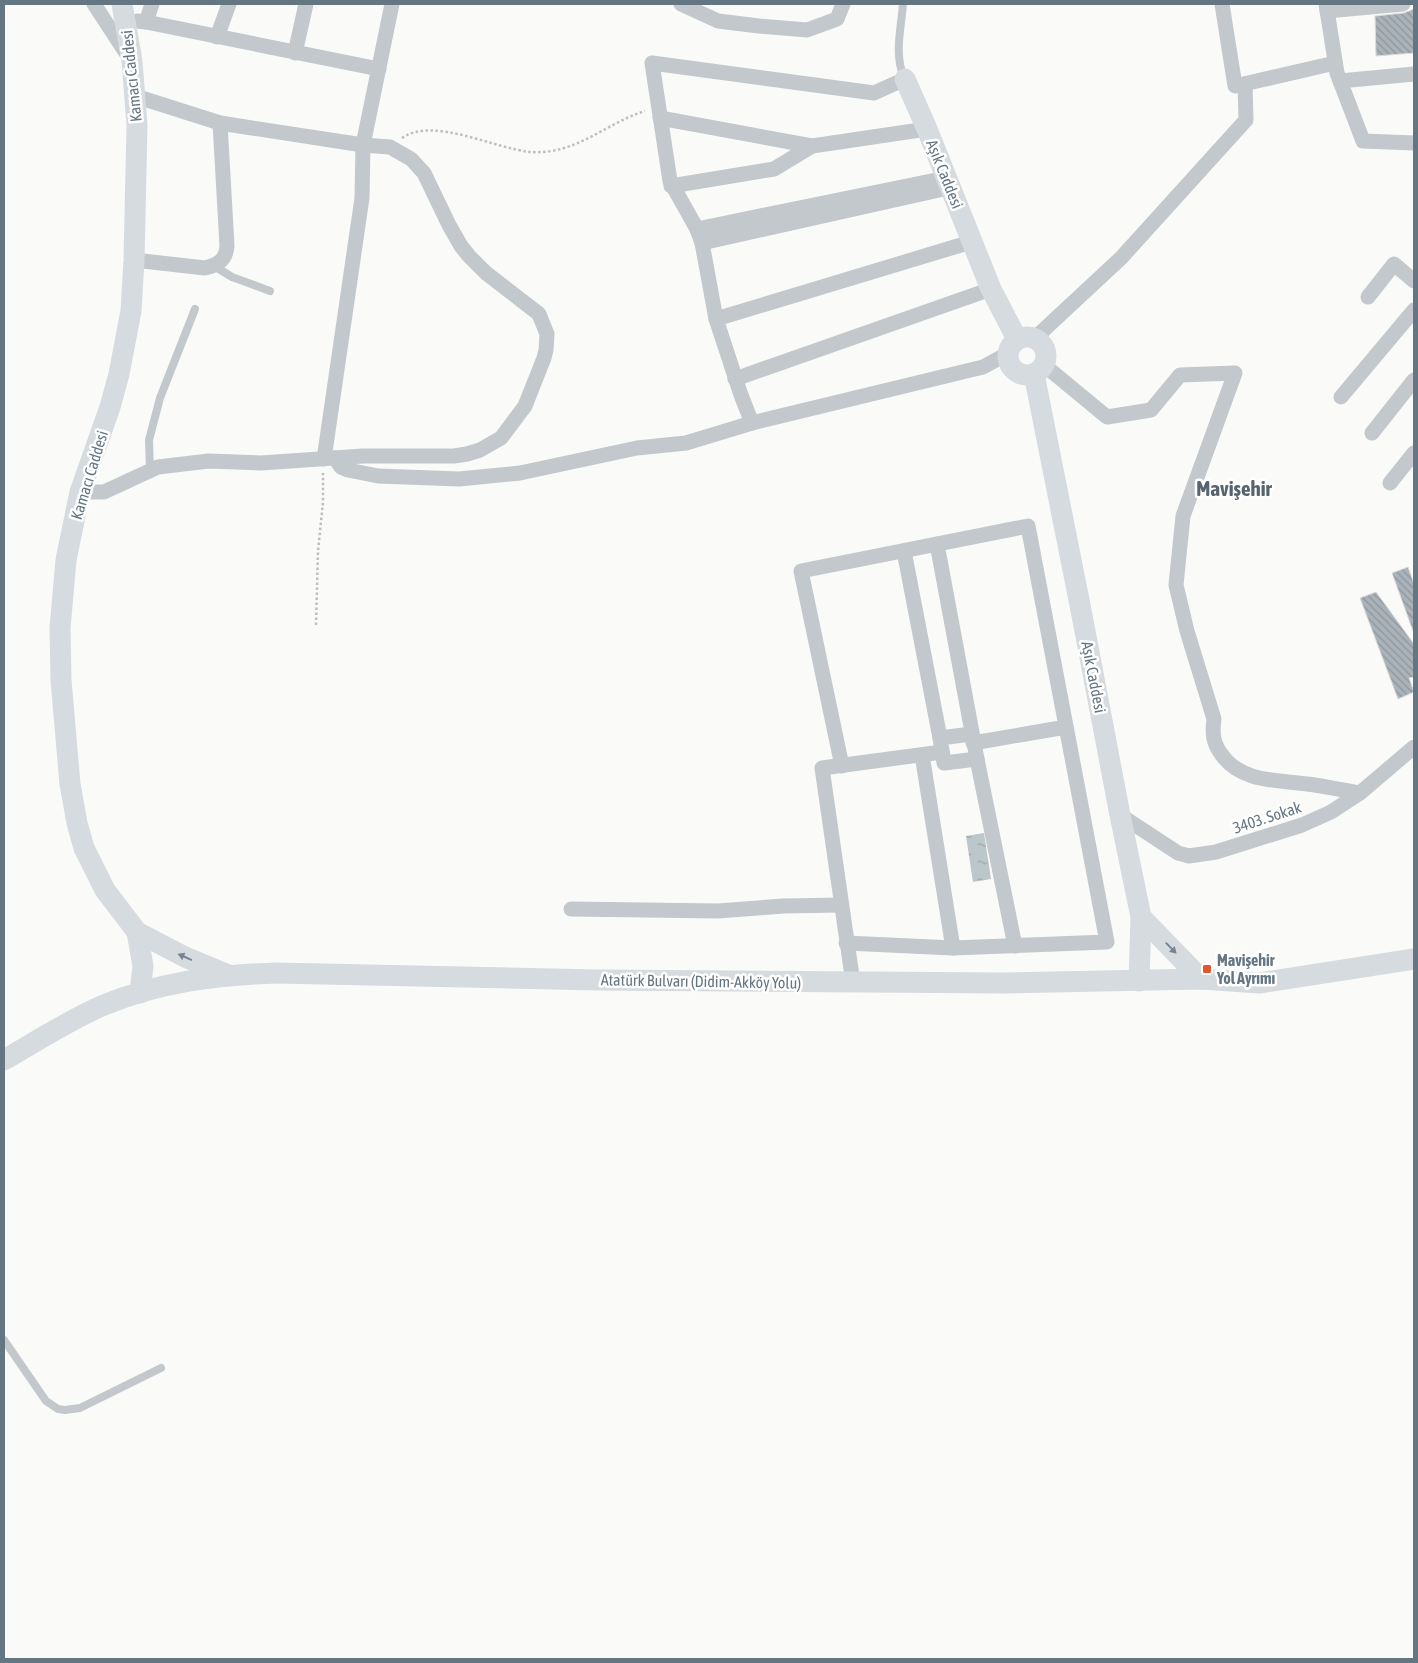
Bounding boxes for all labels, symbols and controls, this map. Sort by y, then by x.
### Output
street label: Kamacı Caddesi [117,29,145,123]
street label: Aşık Caddesi [922,137,967,212]
street label: Kamacı Caddesi [67,428,111,522]
district label: Mavişehir [1196,476,1273,500]
street label: Aşık Caddesi [1077,640,1110,715]
street label: 3403. Sokak [1231,797,1303,837]
one-way arrow [1165,942,1177,954]
place label: Mavişehir Yol Ayrımı [1216,951,1275,987]
one-way arrow [178,953,193,961]
marker: Mavişehir Yol Ayrımı [1201,963,1213,975]
street label: Atatürk Bulvarı (Didim-Akköy Yolu) [601,970,802,993]

